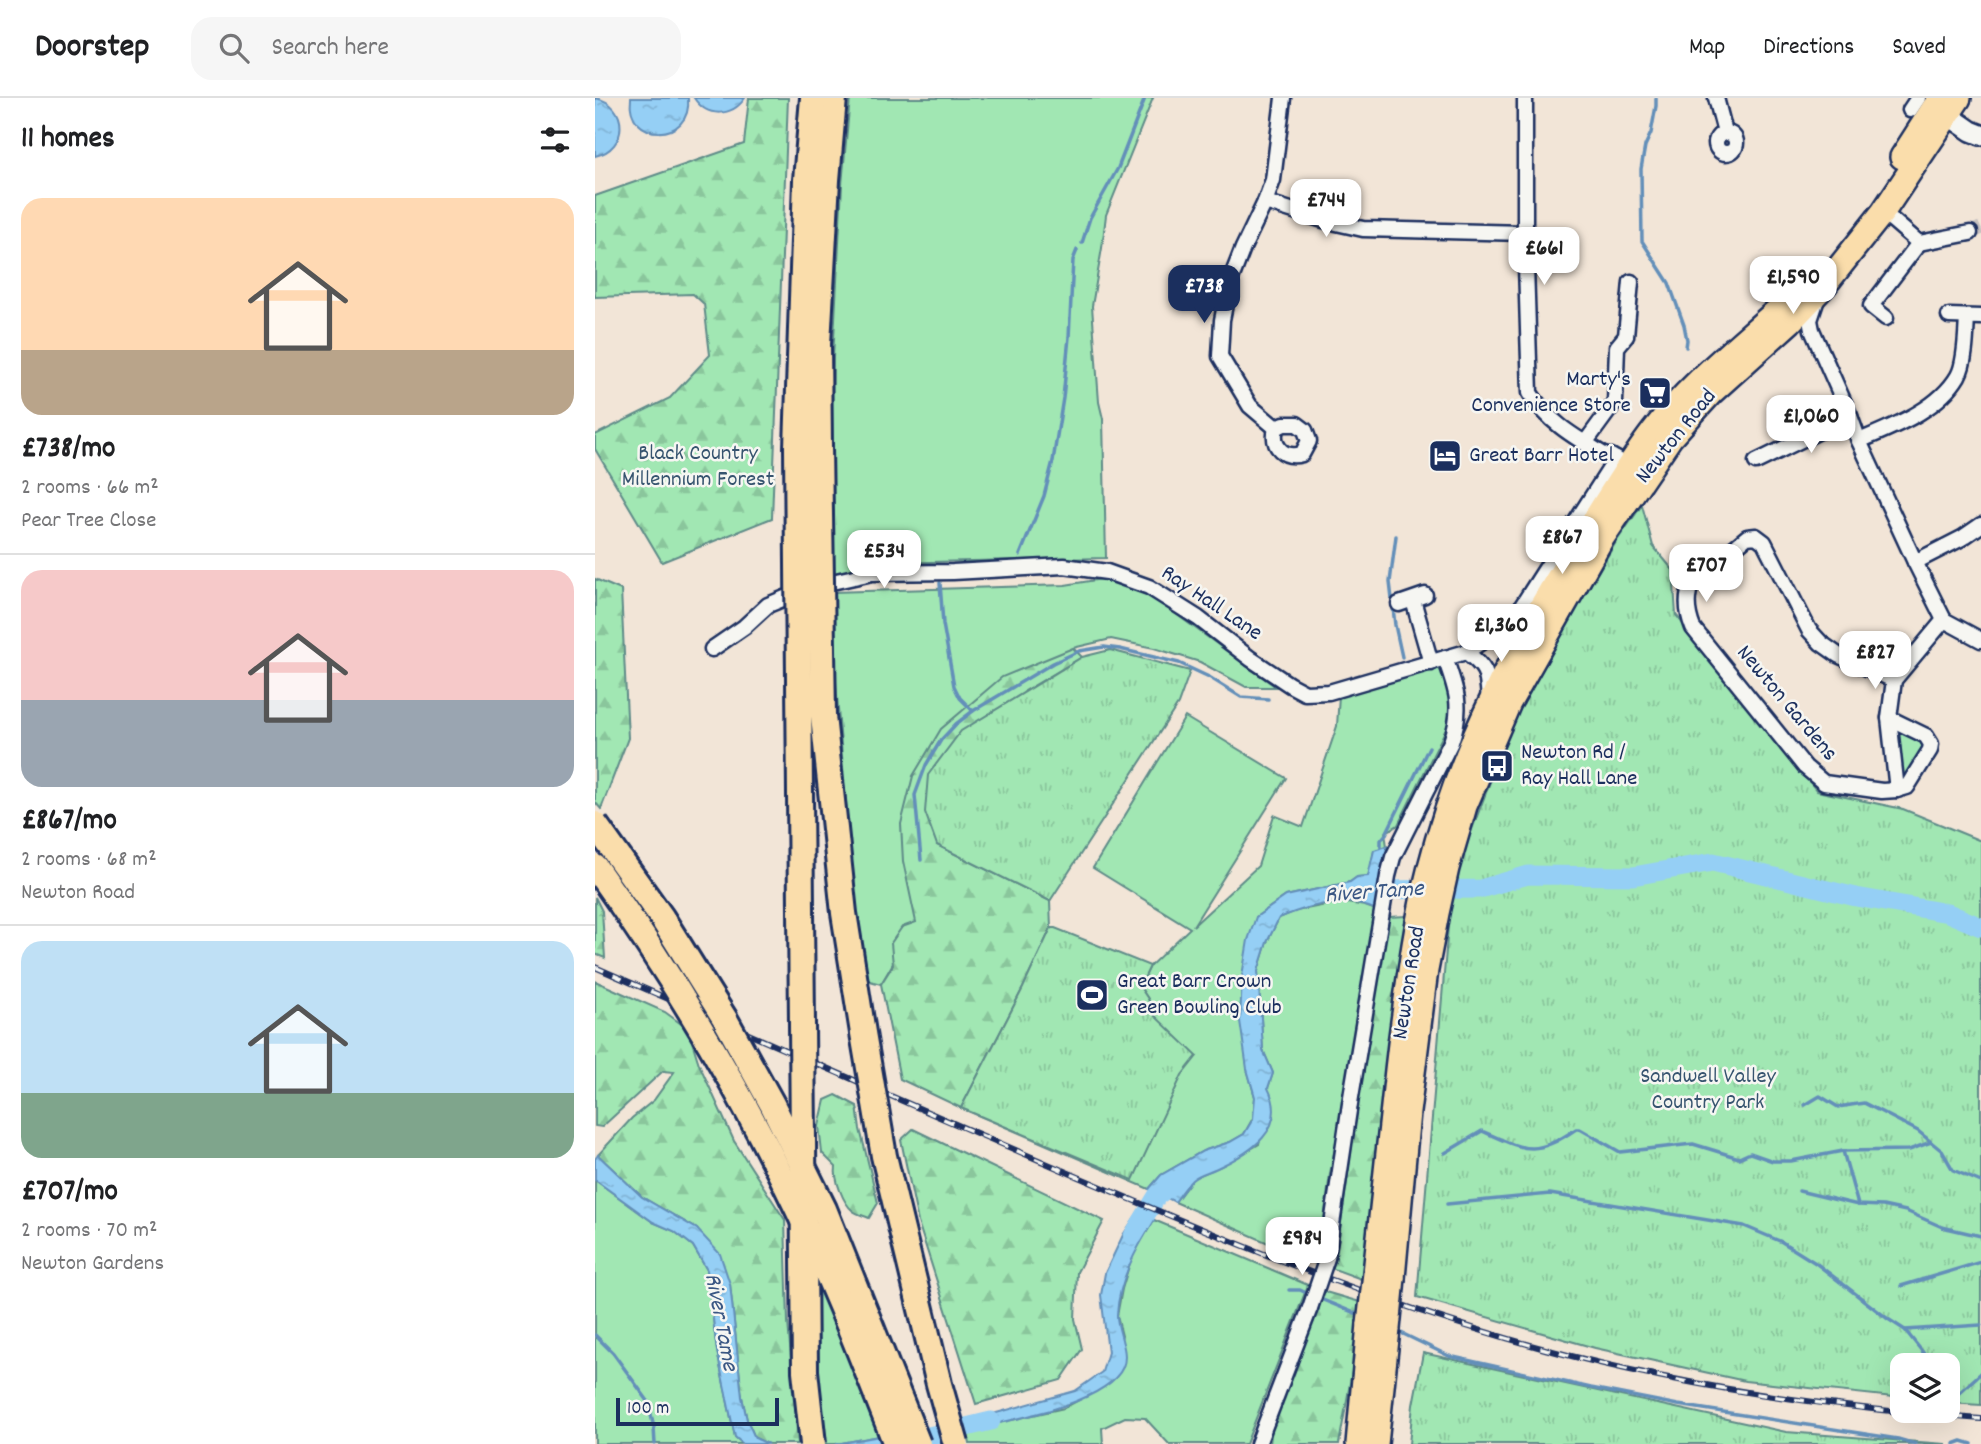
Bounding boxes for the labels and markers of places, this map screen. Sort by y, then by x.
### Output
pin: £744 [1285,180,1367,239]
pin: £661 [1503,228,1585,287]
pin: £1,590 [1736,256,1850,316]
pin: £738 [1163,266,1245,325]
place label: Marty's Convenience Store [1471,364,1631,423]
supermarket icon: Marty's Convenience Store [1636,374,1674,412]
pin: £1,060 [1754,396,1868,455]
hotel icon: Great Barr Hotel [1426,437,1464,475]
place label: Great Barr Hotel [1469,440,1614,473]
pin: £867 [1521,517,1603,576]
pin: £534 [843,531,925,590]
pin: £707 [1665,545,1747,604]
pin: £1,360 [1444,604,1558,664]
pin: £827 [1834,632,1916,691]
place label: Newton Rd / Ray Hall Lane [1521,737,1637,796]
bus stop icon: Newton Rd / Ray Hall Lane [1478,747,1516,785]
place label: Great Barr Crown Green Bowling Club [1117,966,1282,1025]
sports icon: Great Barr Crown Green Bowling Club [1073,976,1111,1014]
pin: £984 [1261,1218,1343,1277]

